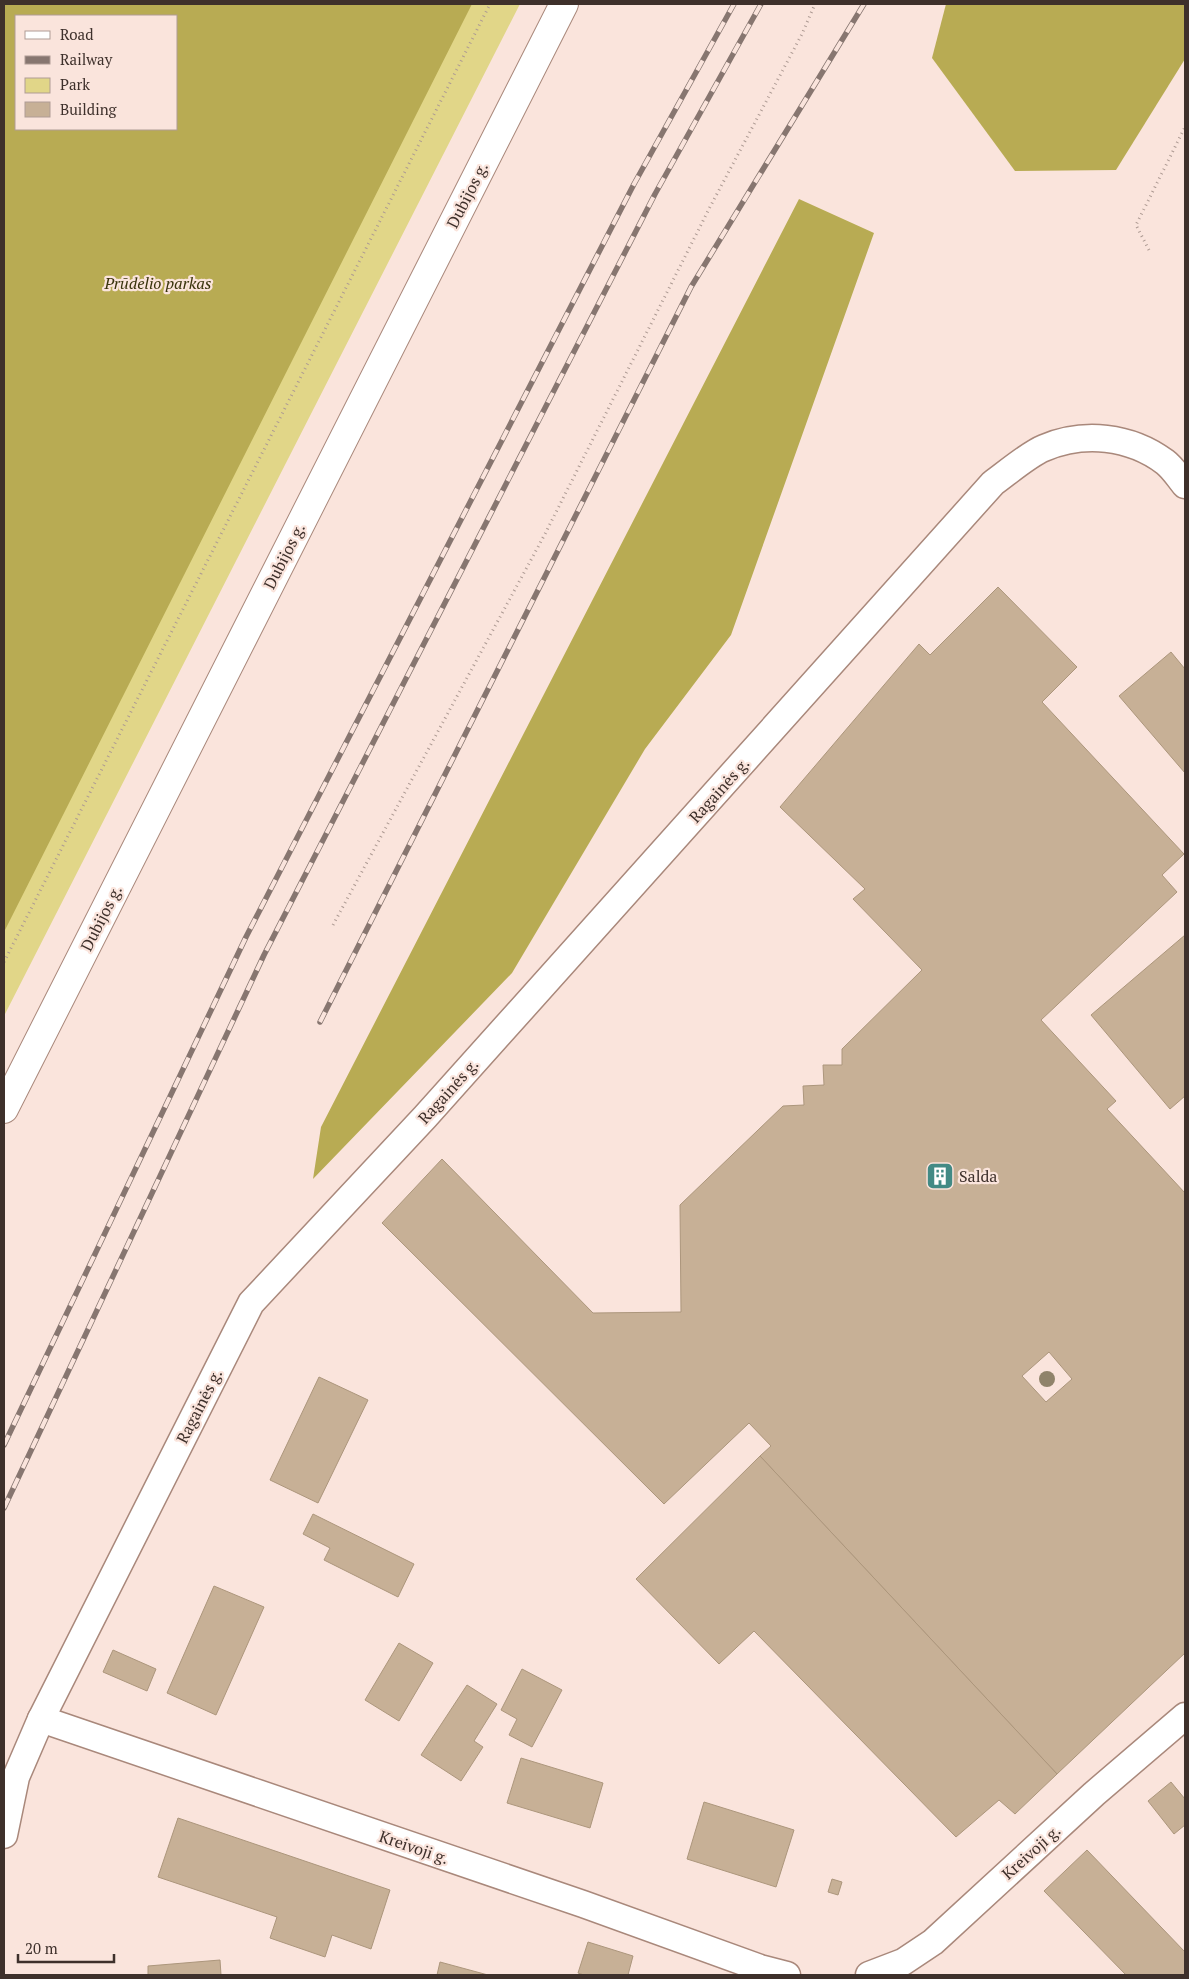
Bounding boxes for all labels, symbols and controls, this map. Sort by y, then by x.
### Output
legend [15,15,178,130]
text: Road [60,24,93,44]
text: Railway [60,49,113,69]
text: Park [60,74,90,94]
text: Building [60,99,118,119]
street label: Dubijos g. [441,158,493,232]
park label: Prūdelio parkas [103,272,212,294]
street label: Dubijos g. [258,519,310,593]
street label: Ragainės g. [684,753,754,827]
street label: Dubijos g. [75,881,127,955]
street label: Ragainės g. [413,1054,483,1128]
building icon: Salda [925,1161,955,1191]
place label: Salda [959,1165,997,1187]
street label: Ragainės g. [171,1365,227,1447]
street label: Kreivoji g. [997,1820,1065,1884]
street label: Kreivoji g. [376,1825,452,1869]
scale bar [18,1932,114,1964]
text: 20 m [25,1938,58,1958]

